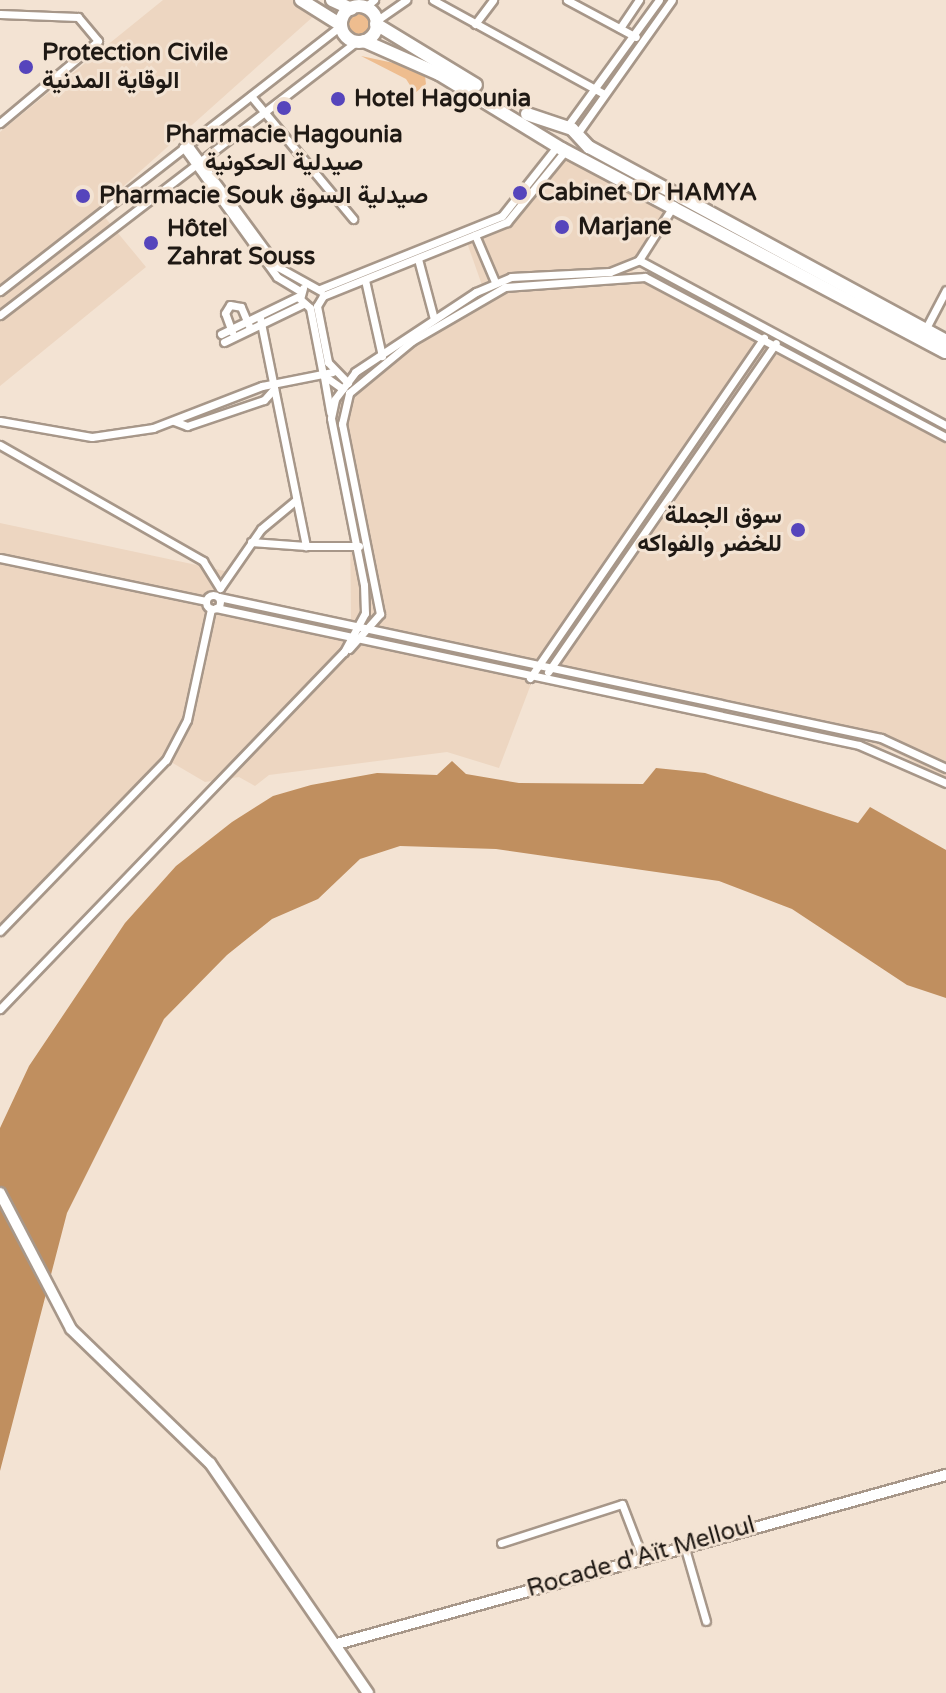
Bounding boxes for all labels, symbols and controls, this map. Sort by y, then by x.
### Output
place label: Protection Civile الوقاية المدنية [42,39,228,95]
marker: Protection Civile الوقاية المدنية [17,58,35,76]
place label: Hotel Hagounia [354,85,531,113]
marker: Hotel Hagounia [329,90,347,108]
marker: Pharmacie Hagounia صيدلية الحكونية [275,99,293,117]
place label: Pharmacie Hagounia صيدلية الحكونية [165,121,403,177]
place label: Cabinet Dr HAMYA [538,179,757,207]
place label: Pharmacie Souk صيدلية السوق [99,182,428,210]
marker: Cabinet Dr HAMYA [509,182,531,204]
marker: Pharmacie Souk صيدلية السوق [74,187,92,205]
place label: Marjane [578,213,672,241]
place label: Hôtel Zahrat Souss [167,215,315,271]
marker: Marjane [553,218,571,236]
marker: Hôtel Zahrat Souss [142,234,160,252]
place label: سوق الجملة للخضر والفواكه [637,502,782,558]
marker: سوق الجملة للخضر والفواكه [789,521,807,539]
street label: Rocade d'Aït Melloul [524,1511,758,1603]

